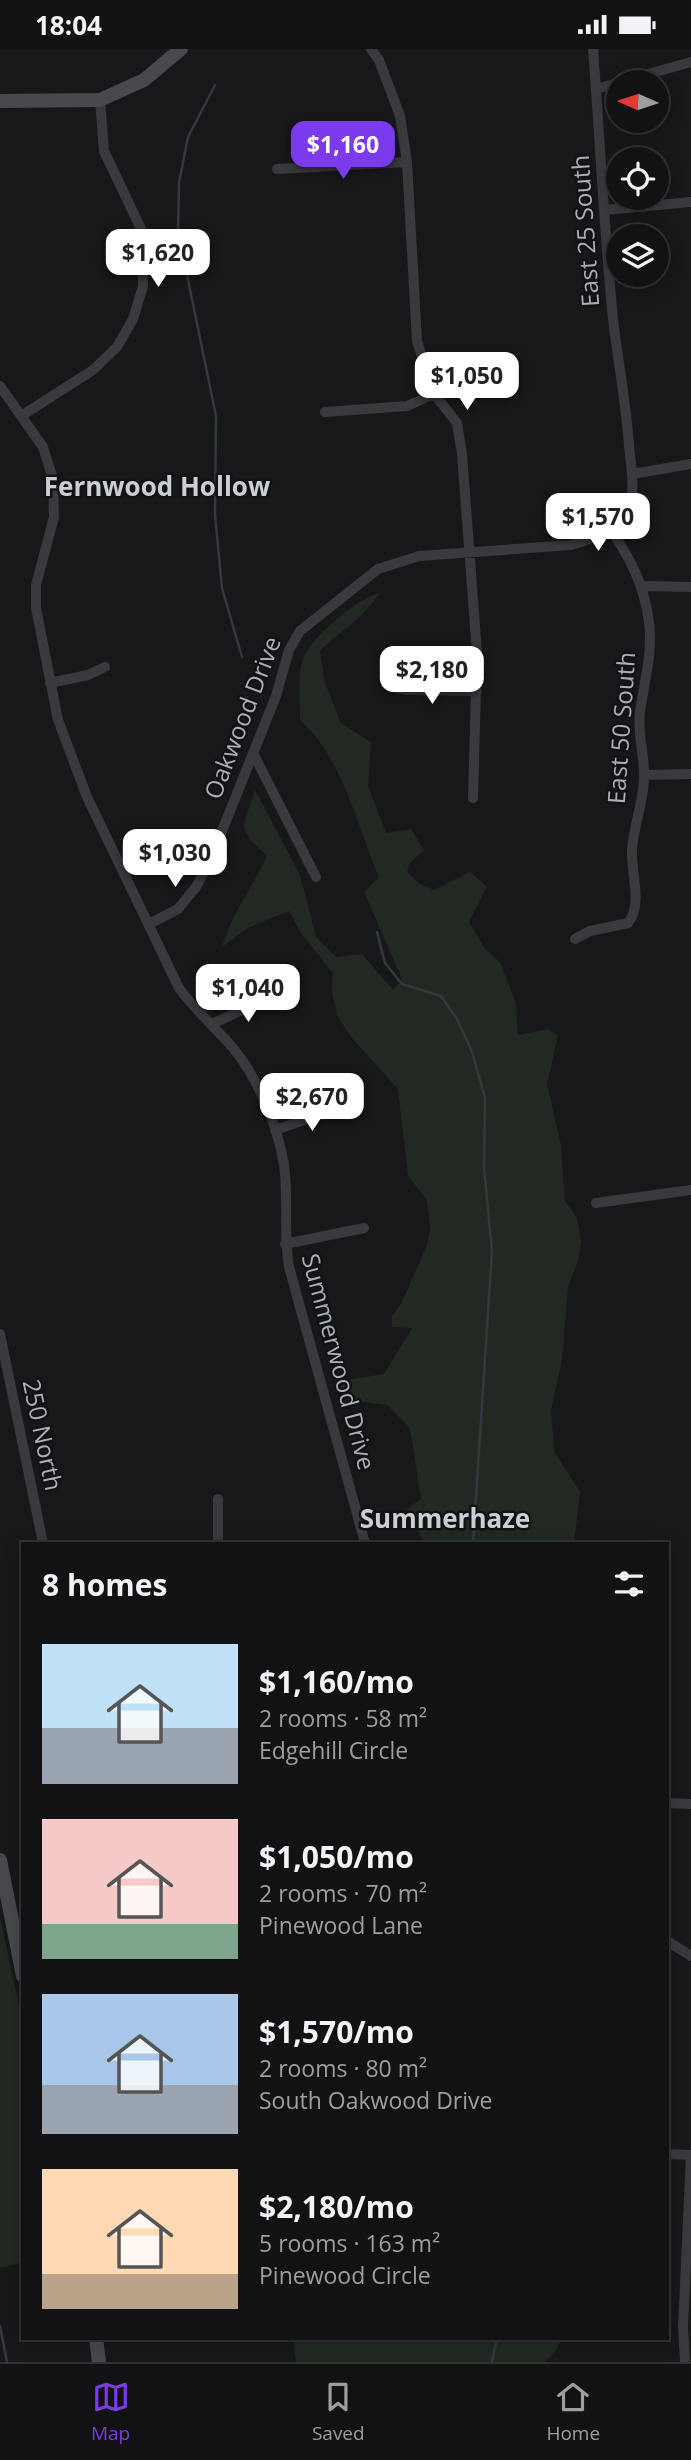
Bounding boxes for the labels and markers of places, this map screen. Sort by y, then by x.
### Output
pin: $1,160 [286,121,400,181]
pin: $1,620 [101,229,215,289]
pin: $1,050 [410,353,524,412]
pin: $1,570 [541,493,655,553]
pin: $2,180 [375,647,489,706]
pin: $1,030 [118,829,232,889]
pin: $1,040 [191,965,305,1024]
pin: $2,670 [255,1073,369,1133]

